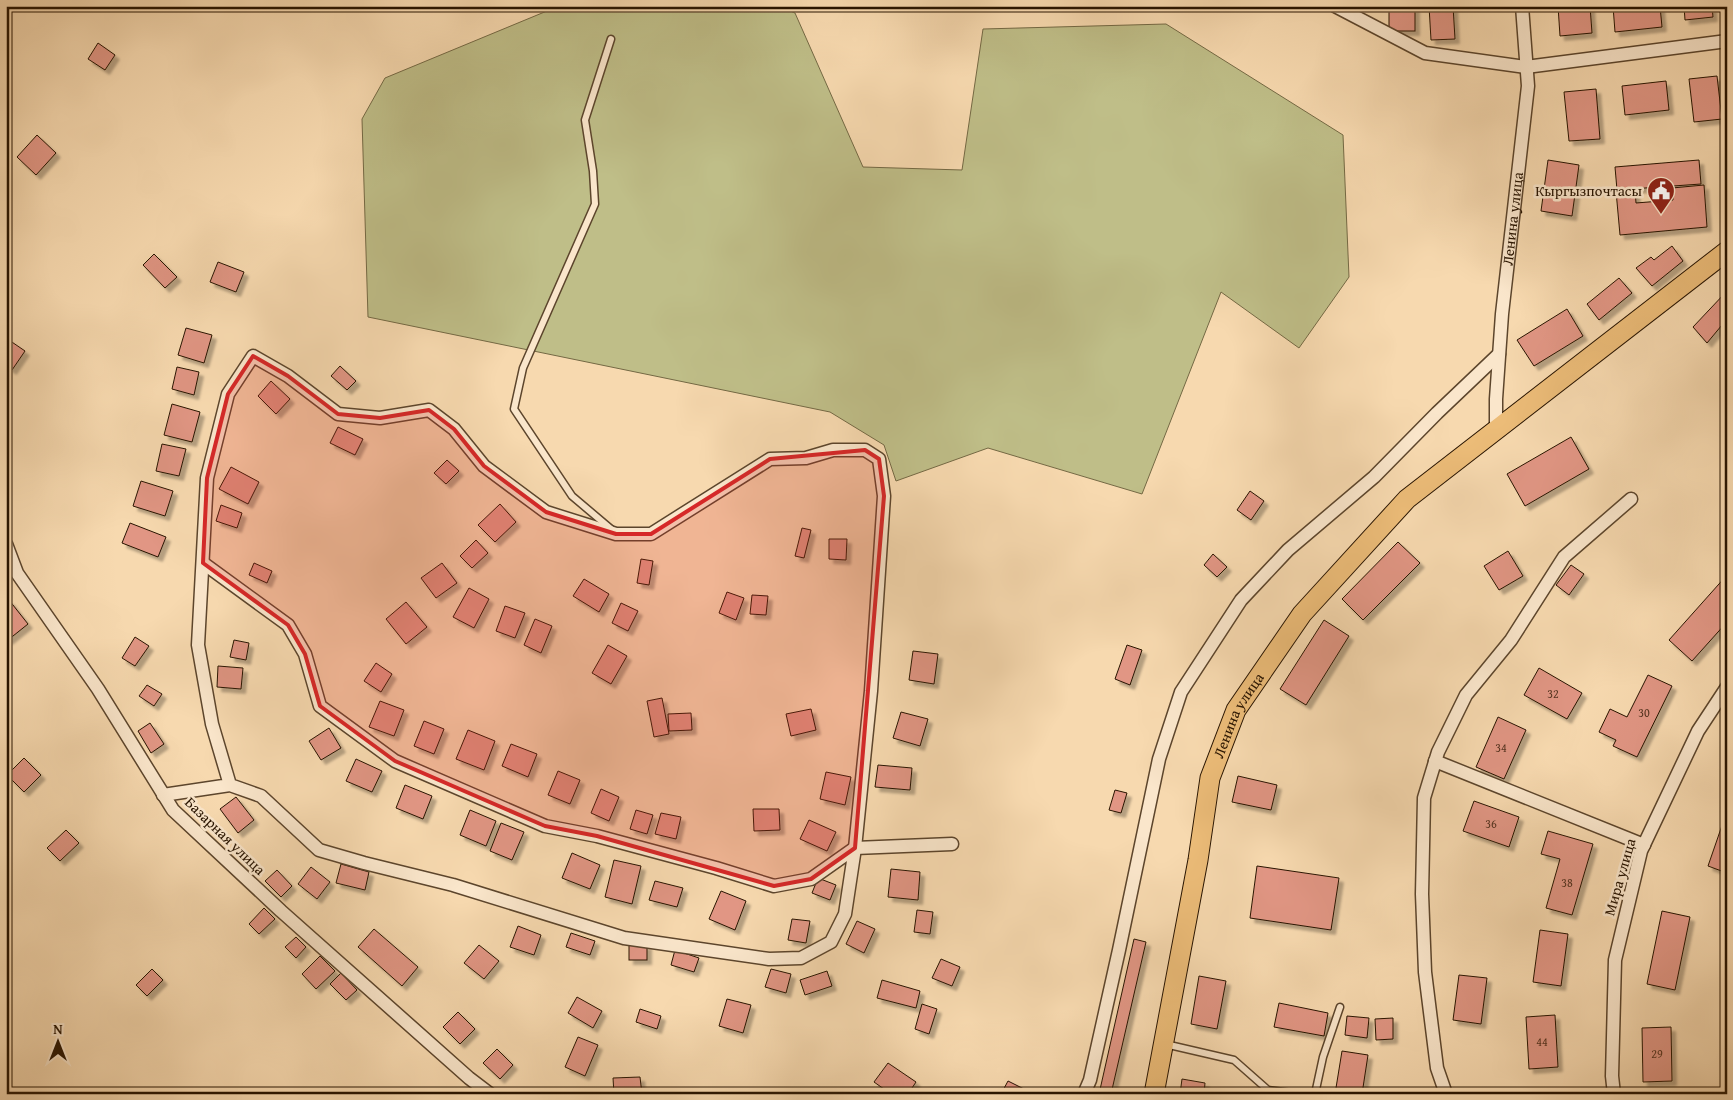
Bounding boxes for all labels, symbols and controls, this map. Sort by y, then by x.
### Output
street label: Ленина улица [1497,170,1528,267]
public building icon: Кыргызпочтасы [1646,176,1676,215]
place label: Кыргызпочтасы [1535,180,1642,201]
street label: Ленина улица [1208,667,1269,761]
house number: 32 [1547,685,1559,702]
house number: 30 [1638,704,1650,721]
house number: 34 [1495,739,1507,756]
street label: Базарная улица [180,792,271,880]
house number: 36 [1485,815,1497,832]
street label: Мира улица [1598,835,1641,918]
house number: 38 [1561,874,1573,891]
north arrow [32,1018,82,1068]
text: N [53,1019,63,1039]
house number: 44 [1536,1033,1548,1050]
house number: 29 [1651,1045,1663,1062]

